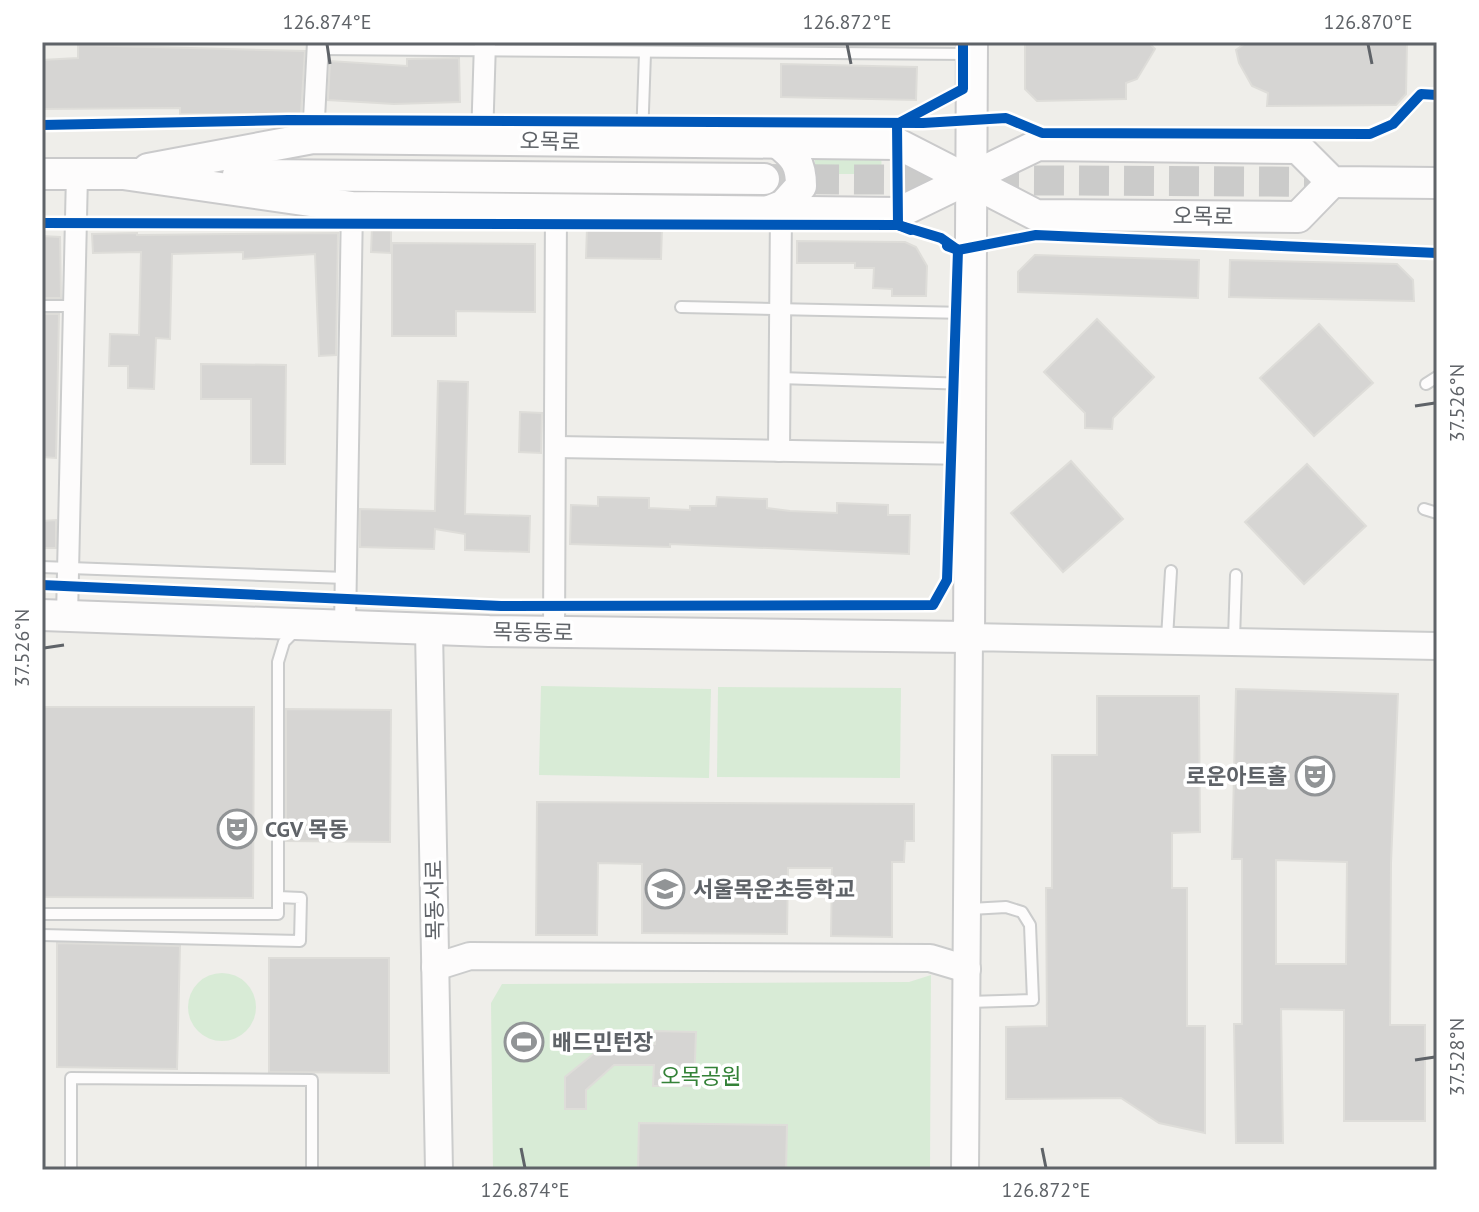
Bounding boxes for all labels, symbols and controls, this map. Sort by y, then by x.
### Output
text: 126.874°E [283,9,371,35]
text: 126.872°E [803,9,891,35]
text: 126.870°E [1324,9,1412,35]
street label: 오목로 [519,126,581,156]
street label: 오목로 [1172,201,1234,231]
text: 37.526°N [1444,364,1470,442]
text: 37.526°N [9,609,35,687]
street label: 목동동로 [492,617,574,647]
theatre icon: 로운아트홀 [1294,755,1336,797]
place label: 로운아트홀 [1186,762,1287,790]
theatre icon: CGV 목동 [216,808,258,850]
place label: CGV 목동 [265,815,349,843]
street label: 목동서로 [419,859,449,941]
school or university icon: 서울목운초등학교 [644,868,686,910]
place label: 서울목운초등학교 [693,875,855,903]
text: 37.528°N [1444,1018,1470,1096]
sports icon: 배드민턴장 [503,1021,545,1063]
place label: 배드민턴장 [552,1028,653,1056]
park label: 오목공원 [661,1062,741,1090]
text: 126.874°E [481,1177,569,1203]
text: 126.872°E [1002,1177,1090,1203]

